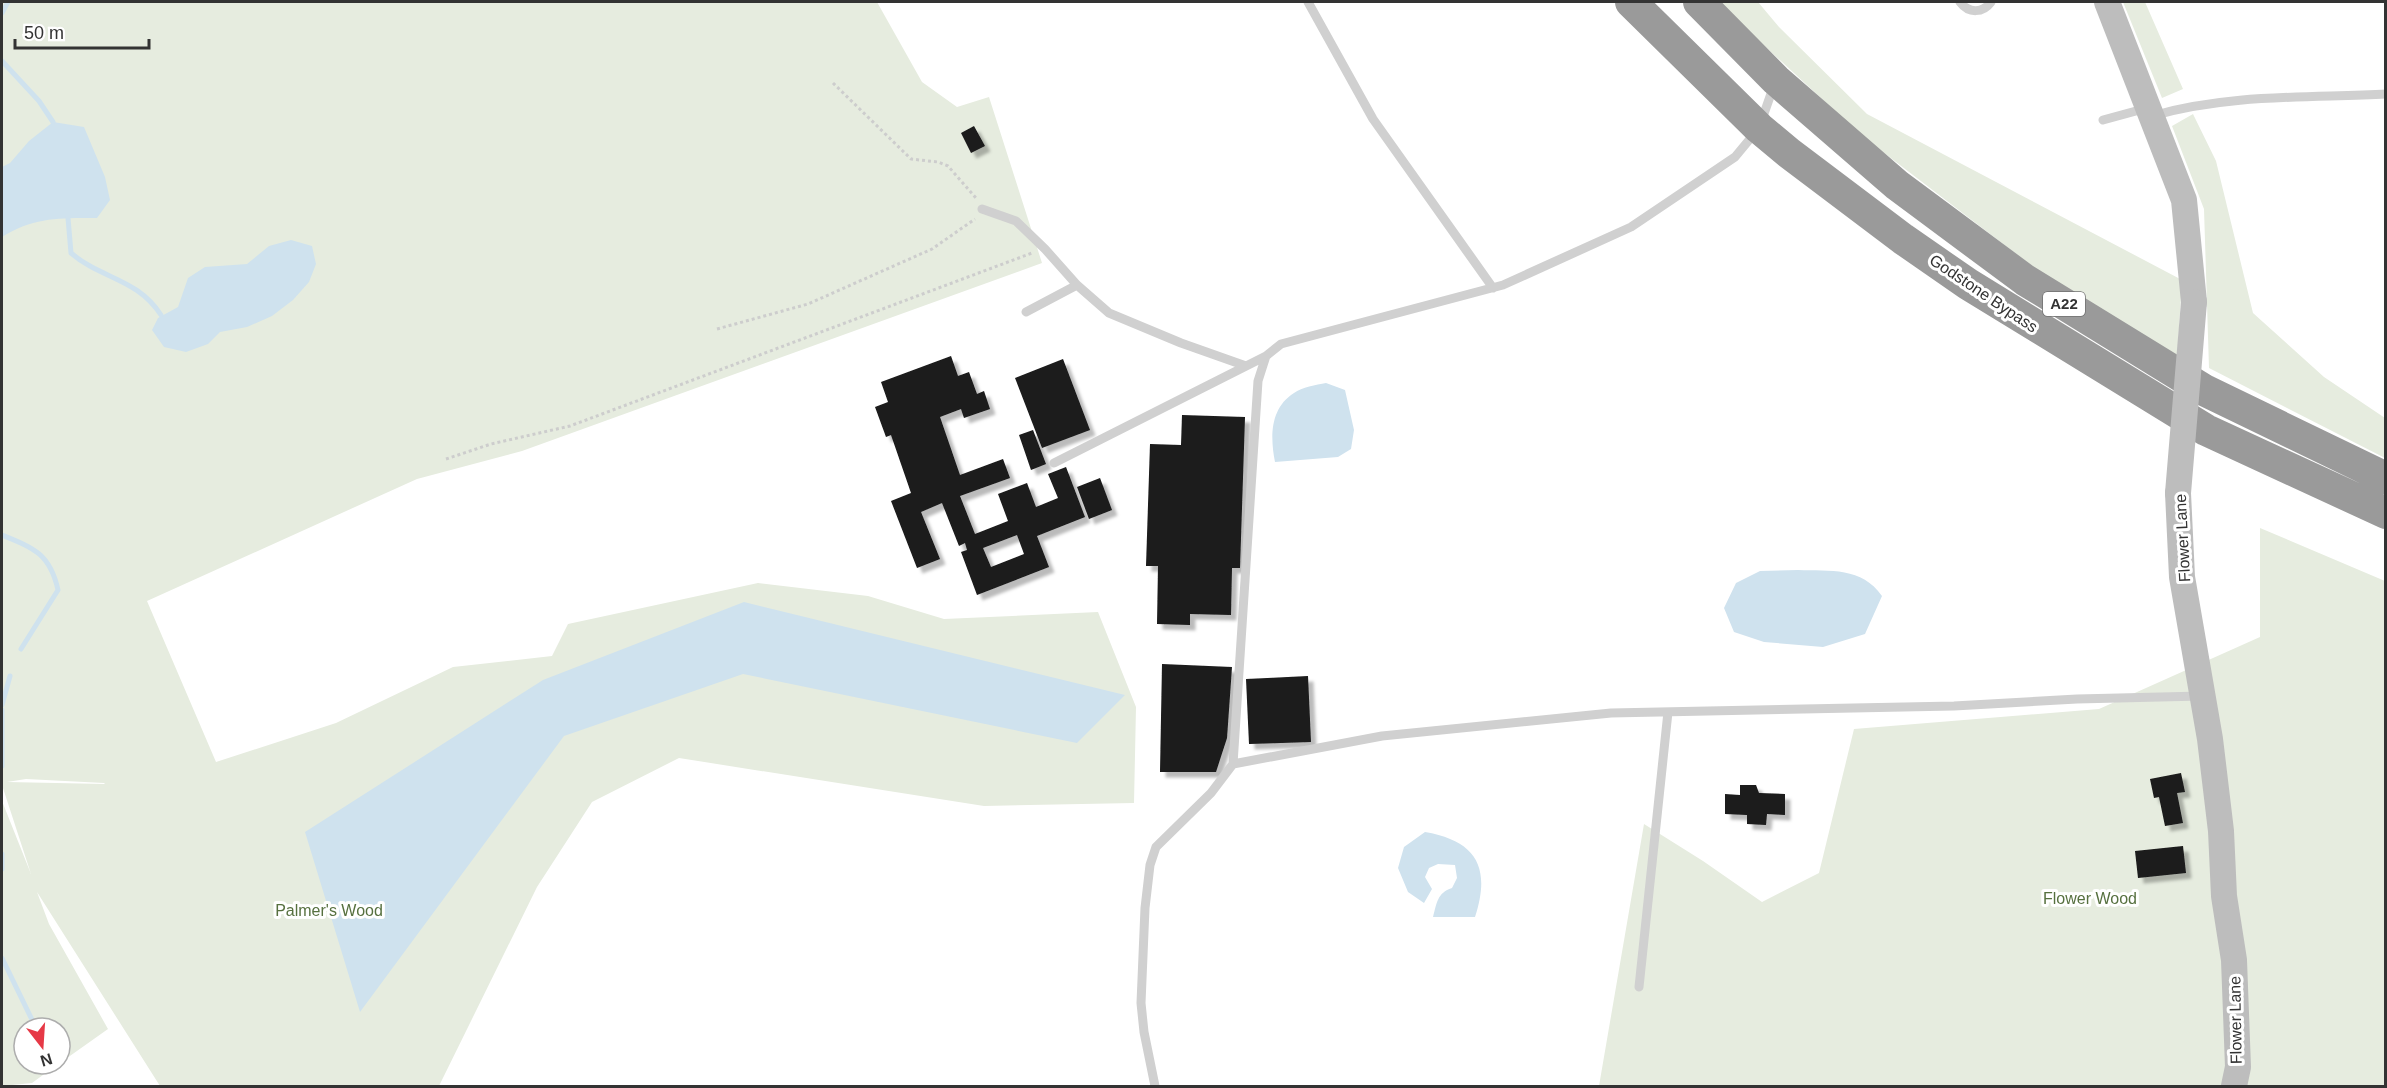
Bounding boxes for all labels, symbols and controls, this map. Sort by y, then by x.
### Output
scale bar [15,12,148,50]
text: 50 m [24,23,64,43]
street label: Godstone Bypass [1927,251,2041,336]
road number: A22 [2043,292,2085,316]
street label: Flower Lane [2172,493,2193,582]
park label: Flower Wood [2043,890,2137,907]
park label: Palmer's Wood [275,902,383,919]
street label: Flower Lane [2226,976,2245,1064]
north arrow [12,1016,72,1076]
text: N [38,1050,54,1070]

